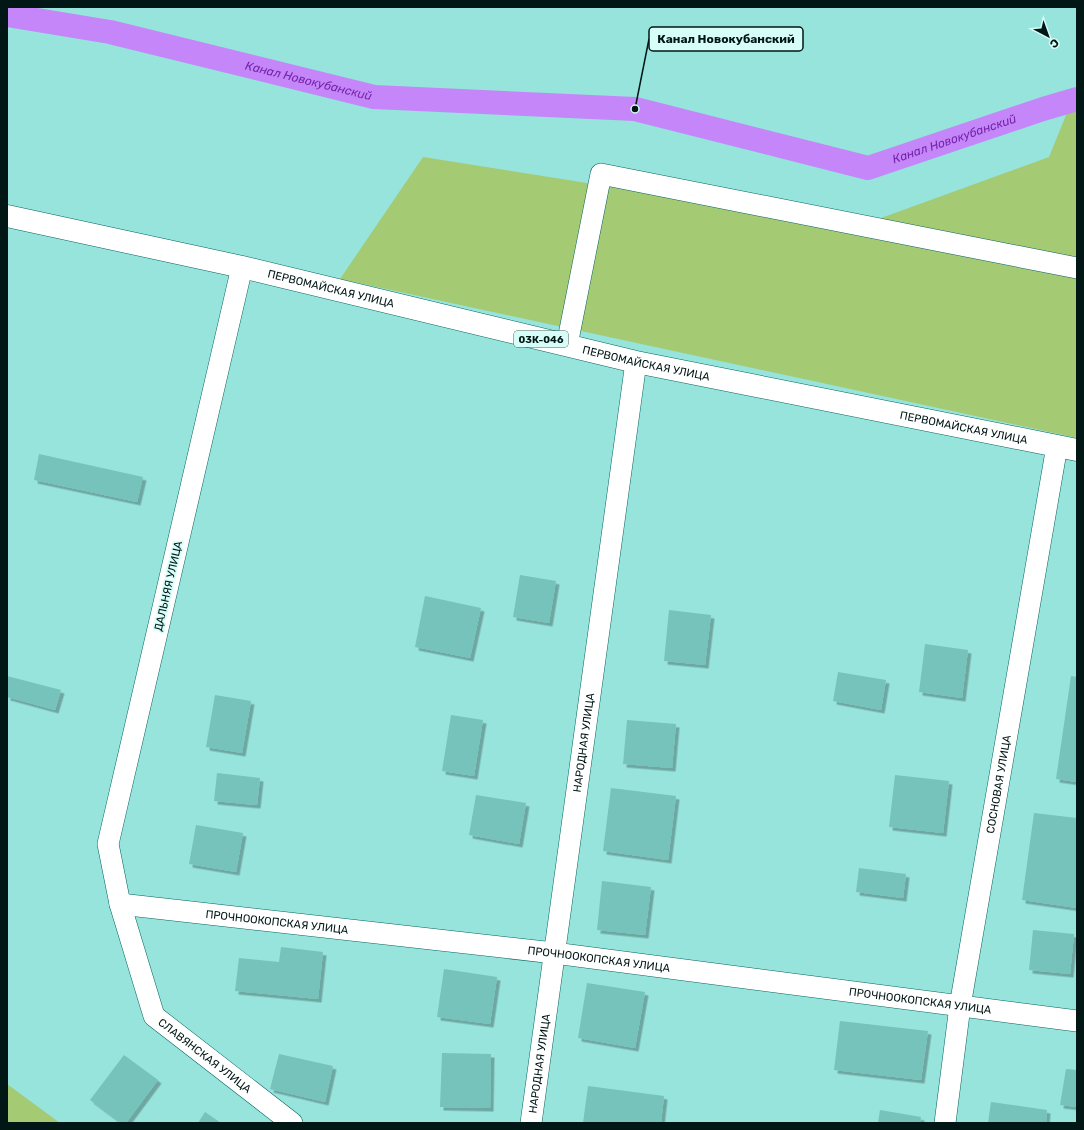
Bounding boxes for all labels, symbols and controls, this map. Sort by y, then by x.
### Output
north arrow [1028,16,1068,56]
callout: Канал Новокубанский [649,27,803,51]
text: Канал Новокубанский [657,32,795,46]
text: С [1047,36,1061,51]
water label: Канал Новокубанский [244,59,373,103]
water label: Канал Новокубанский [890,111,1018,166]
street label: ПЕРВОМАЙСКАЯ УЛИЦА [266,267,396,311]
road number: 03К-046 [514,331,568,347]
street label: ПЕРВОМАЙСКАЯ УЛИЦА [581,343,712,384]
street label: ПЕРВОМАЙСКАЯ УЛИЦА [899,409,1029,447]
street label: ДАЛЬНЯЯ УЛИЦА [152,539,185,632]
street label: НАРОДНАЯ УЛИЦА [571,691,597,793]
street label: СОСНОВАЯ УЛИЦА [984,734,1014,835]
street label: ПРОЧНООКОПСКАЯ УЛИЦА [205,908,350,937]
street label: ПРОЧНООКОПСКАЯ УЛИЦА [527,944,671,975]
street label: ПРОЧНООКОПСКАЯ УЛИЦА [848,985,993,1017]
street label: НАРОДНАЯ УЛИЦА [526,1012,553,1114]
street label: СЛАВЯНСКАЯ УЛИЦА [155,1016,254,1096]

